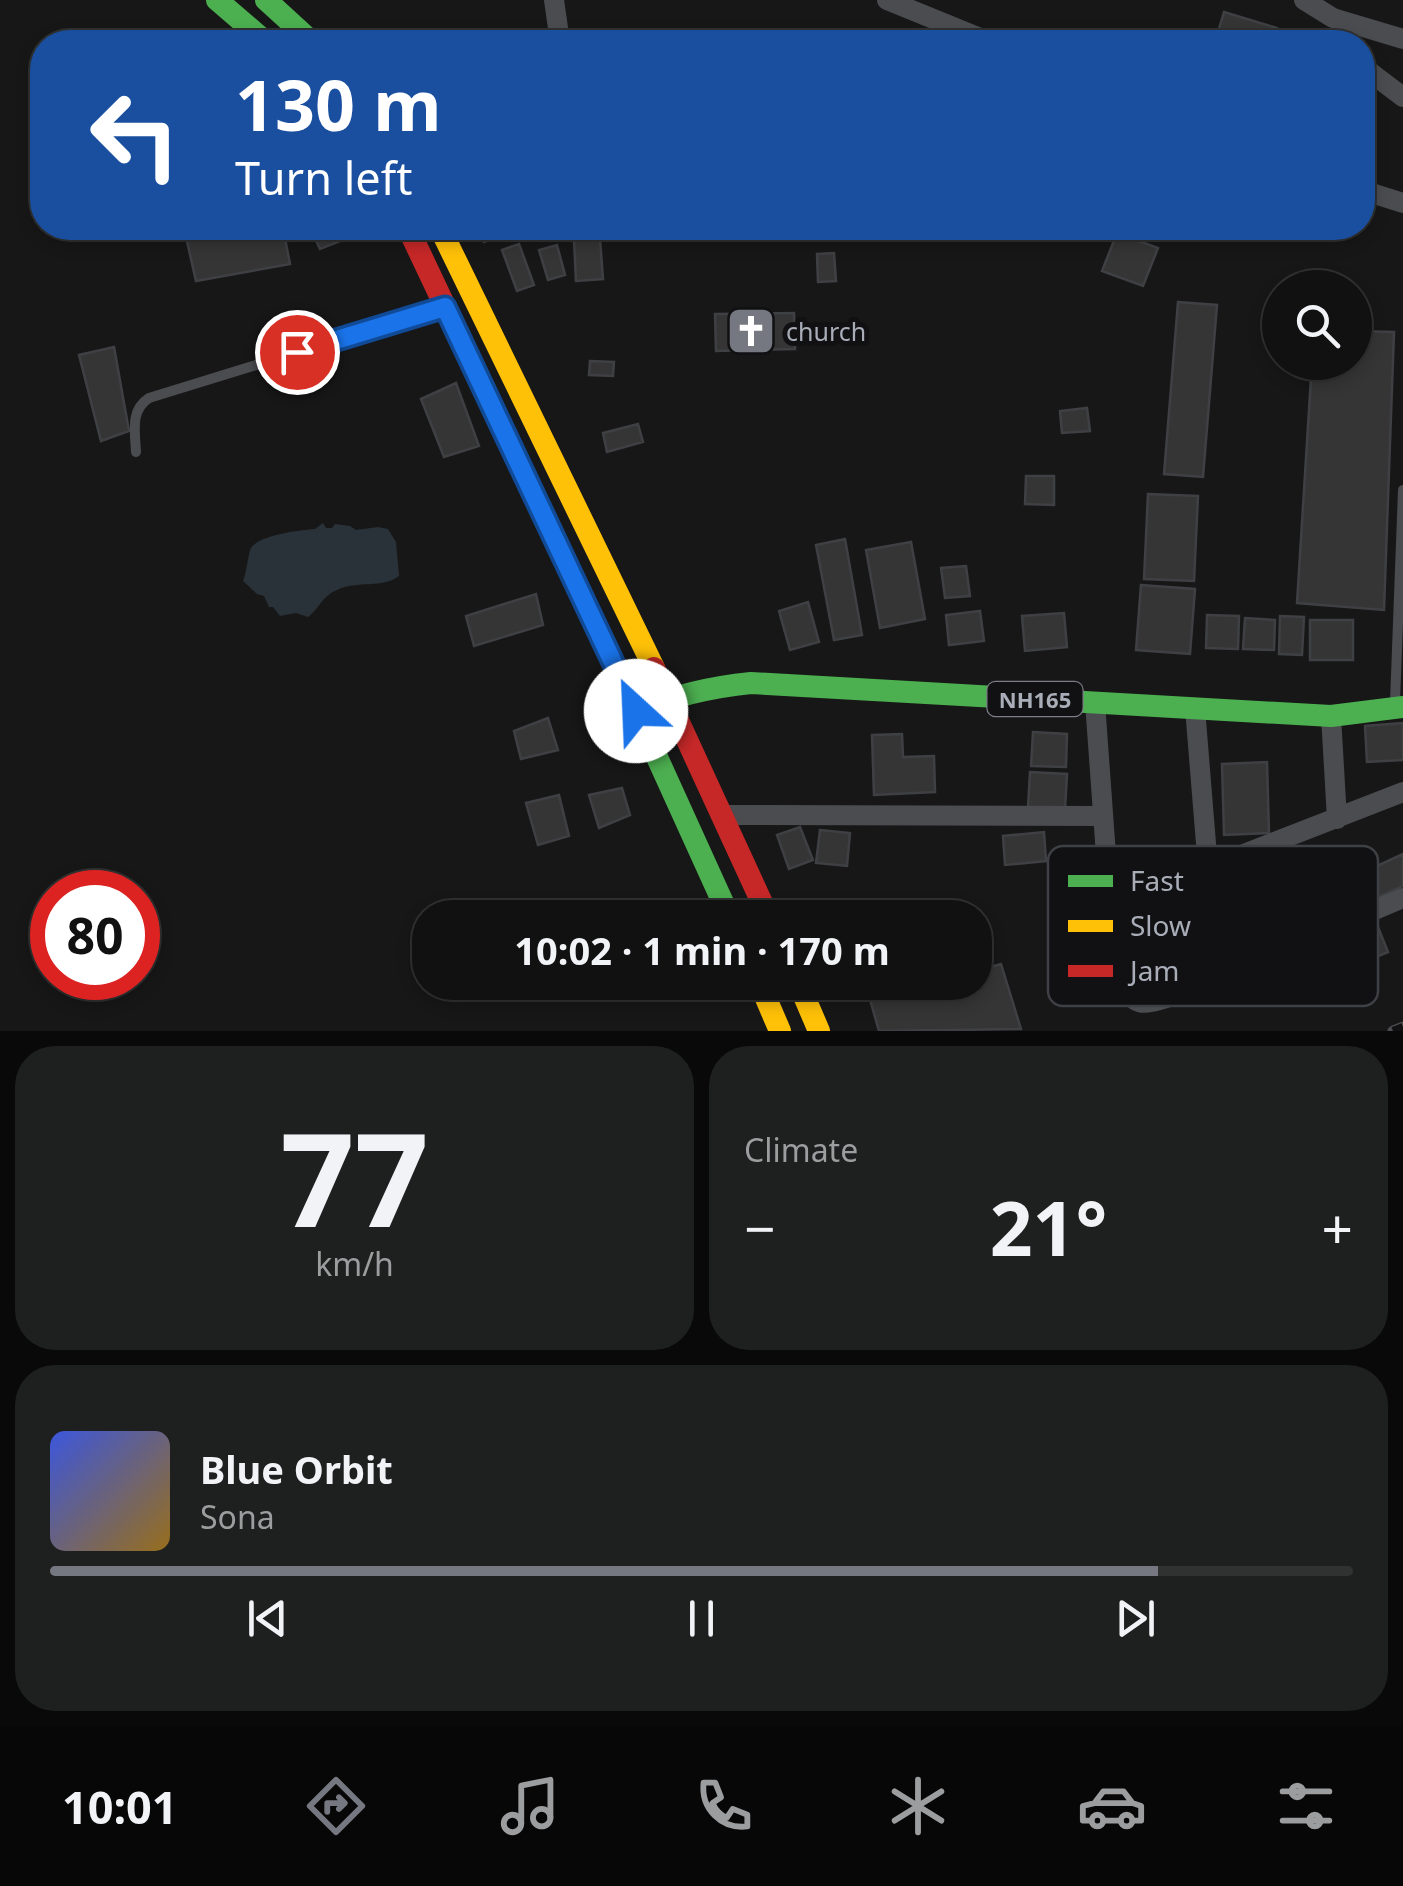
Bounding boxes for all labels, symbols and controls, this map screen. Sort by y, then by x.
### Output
text: 130 m [235,56,442,152]
icon: left [70,70,200,200]
text: Turn left [235,147,412,208]
map controls [1262,270,1372,380]
button: search [1262,270,1372,380]
church icon: church [725,305,777,357]
pin [255,310,340,395]
place label: church [786,314,866,348]
icon: arrive [270,325,325,380]
position arrow [584,659,688,763]
road number: NH165 [988,682,1082,716]
legend [1048,846,1378,1006]
text: Fast [1130,861,1184,899]
speed limit sign: 80 [30,870,160,1000]
text: Slow [1130,906,1191,944]
text: 10:02 · 1 min · 170 m [514,924,890,976]
text: Jam [1127,951,1180,989]
text: 77 [280,1088,429,1265]
text: Climate [744,1128,858,1171]
text: 21° [990,1176,1107,1278]
text: − [744,1190,775,1265]
text: + [1322,1190,1353,1265]
text: km/h [315,1242,394,1285]
text: Blue Orbit [200,1443,393,1495]
text: Sona [200,1495,275,1538]
icon: previous [240,1591,295,1646]
icon: pause [674,1591,729,1646]
icon: next [1108,1591,1163,1646]
icon: directions [301,1771,371,1841]
icon: music [495,1771,565,1841]
icon: phone [689,1771,759,1841]
icon: climate [883,1771,953,1841]
icon: car [1077,1771,1147,1841]
icon: filters [1271,1771,1341,1841]
text: 10:01 [62,1776,178,1837]

